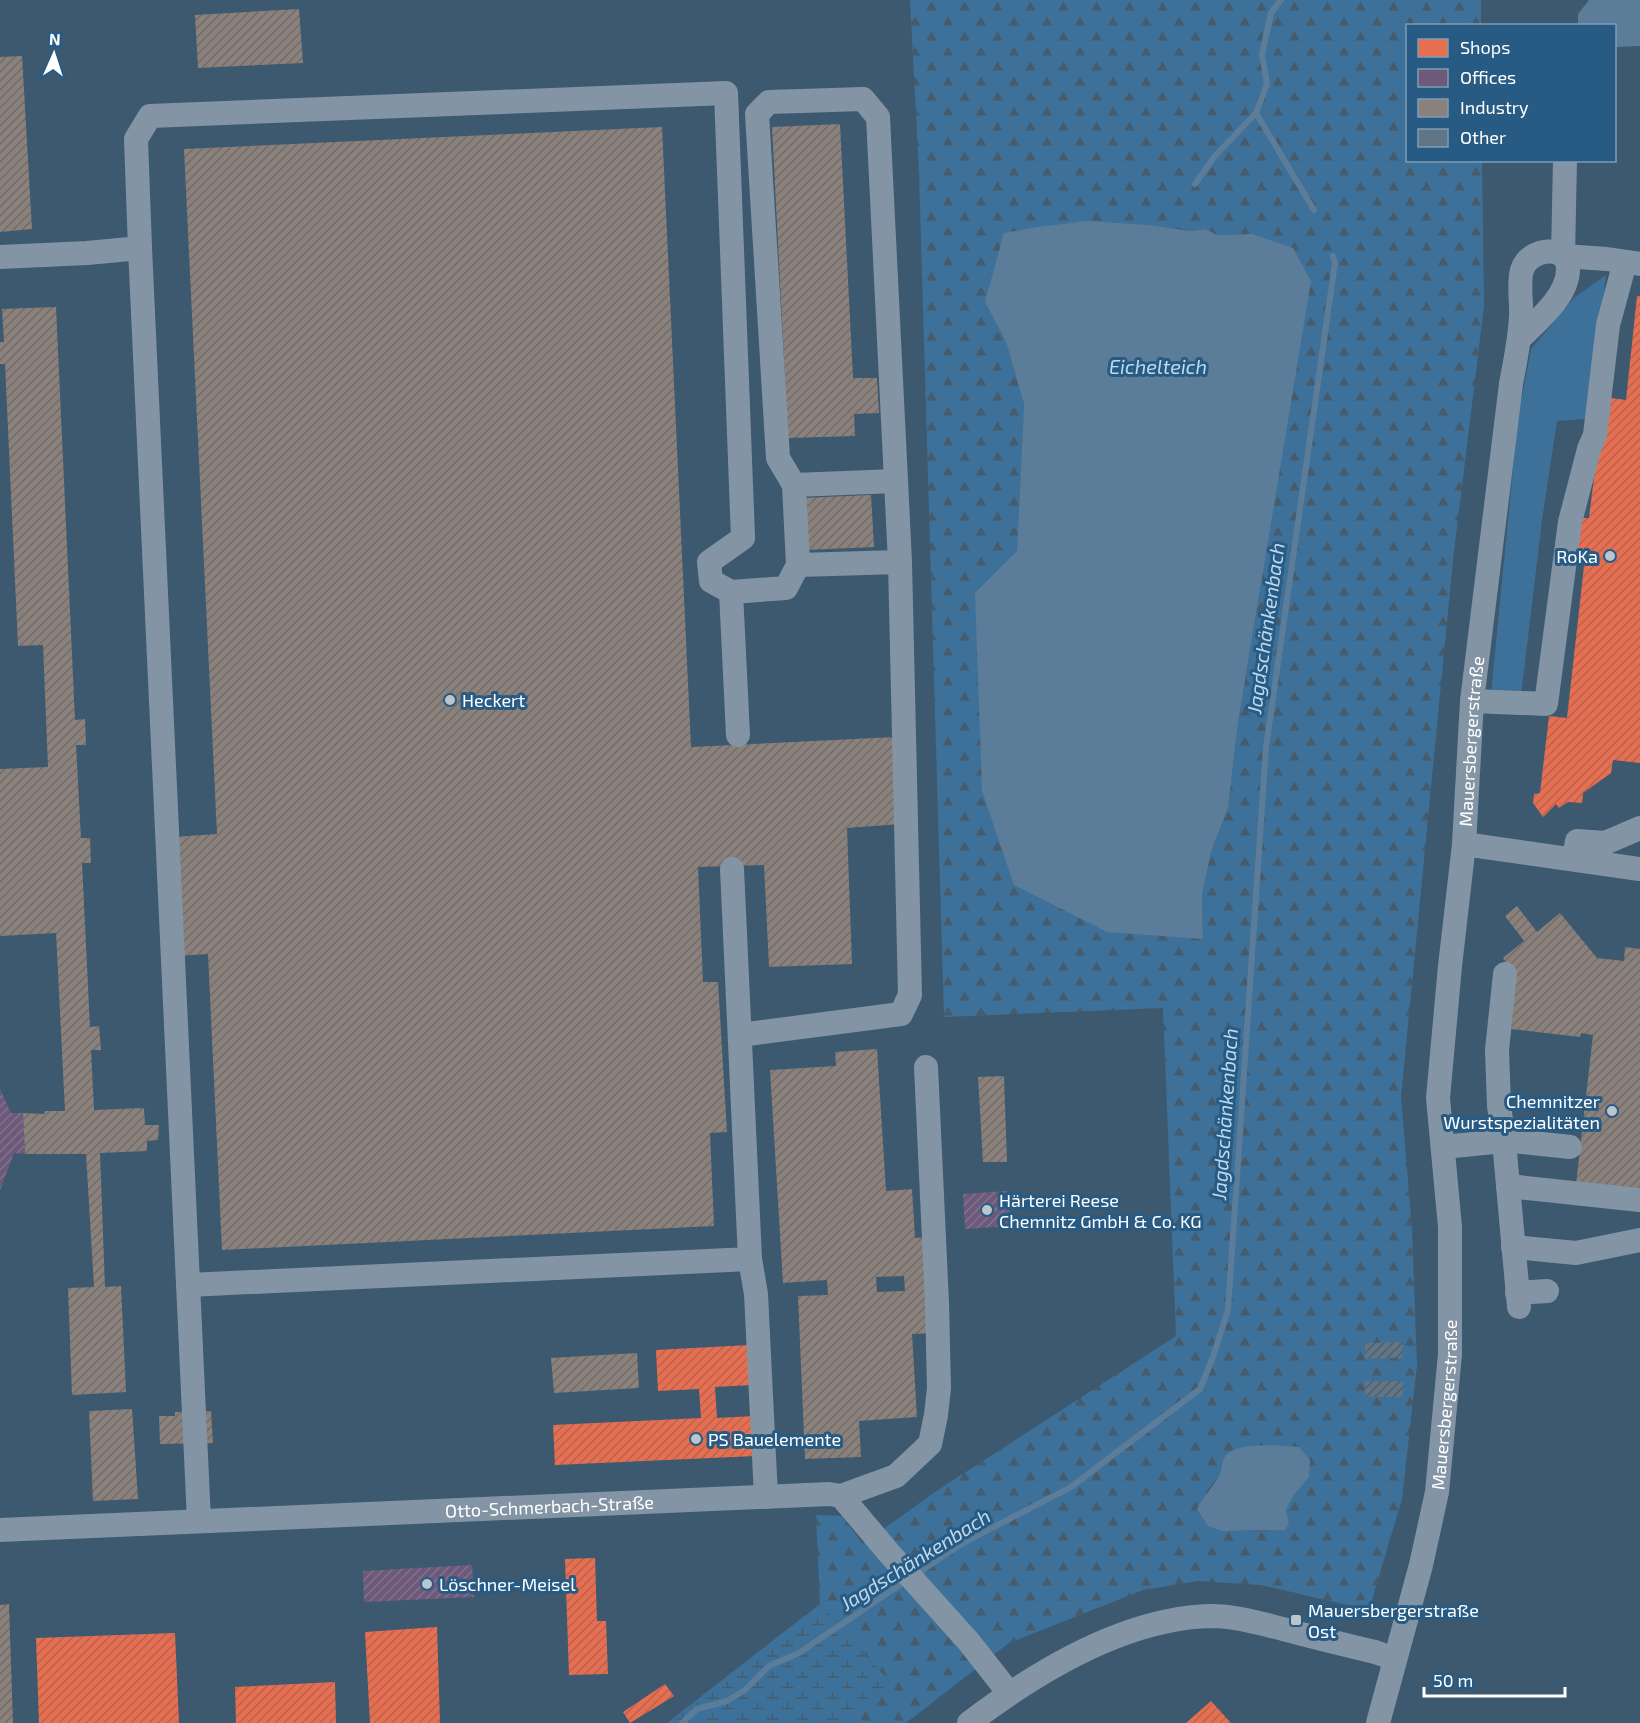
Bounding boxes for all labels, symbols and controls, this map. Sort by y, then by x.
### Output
north arrow [24,24,84,84]
legend [1406,24,1616,162]
text: N [49,29,61,48]
text: Shops [1460,36,1510,58]
text: Offices [1460,66,1516,88]
text: Industry [1460,96,1529,118]
text: Other [1460,126,1506,148]
water label: Eichelteich [1109,354,1207,378]
water label: Jagdschänkenbach [1241,541,1289,716]
place label: RoKa [1556,545,1598,567]
marker: RoKa [1603,549,1617,563]
street label: Mauersbergerstraße [1454,655,1488,827]
place label: Heckert [462,689,525,711]
marker: Heckert [443,693,457,707]
water label: Jagdschänkenbach [1206,1027,1242,1202]
place label: Chemnitzer Wurstspezialitäten [1443,1090,1600,1133]
marker: Chemnitzer Wurstspezialitäten [1605,1104,1619,1118]
place label: Härterei Reese Chemnitz GmbH & Co. KG [999,1189,1202,1232]
marker: Härterei Reese Chemnitz GmbH & Co. KG [980,1203,994,1217]
street label: Mauersbergerstraße [1426,1320,1461,1491]
place label: PS Bauelemente [708,1428,841,1450]
marker: PS Bauelemente [689,1432,703,1446]
street label: Otto-Schmerbach-Straße [445,1491,654,1522]
water label: Jagdschänkenbach [835,1503,994,1615]
place label: Löschner-Meisel [439,1573,576,1595]
marker: Löschner-Meisel [420,1577,434,1591]
place label: Mauersbergerstraße Ost [1308,1599,1479,1642]
marker: Mauersbergerstraße Ost [1289,1613,1303,1627]
scale bar [1424,1660,1565,1698]
text: 50 m [1433,1669,1473,1691]

